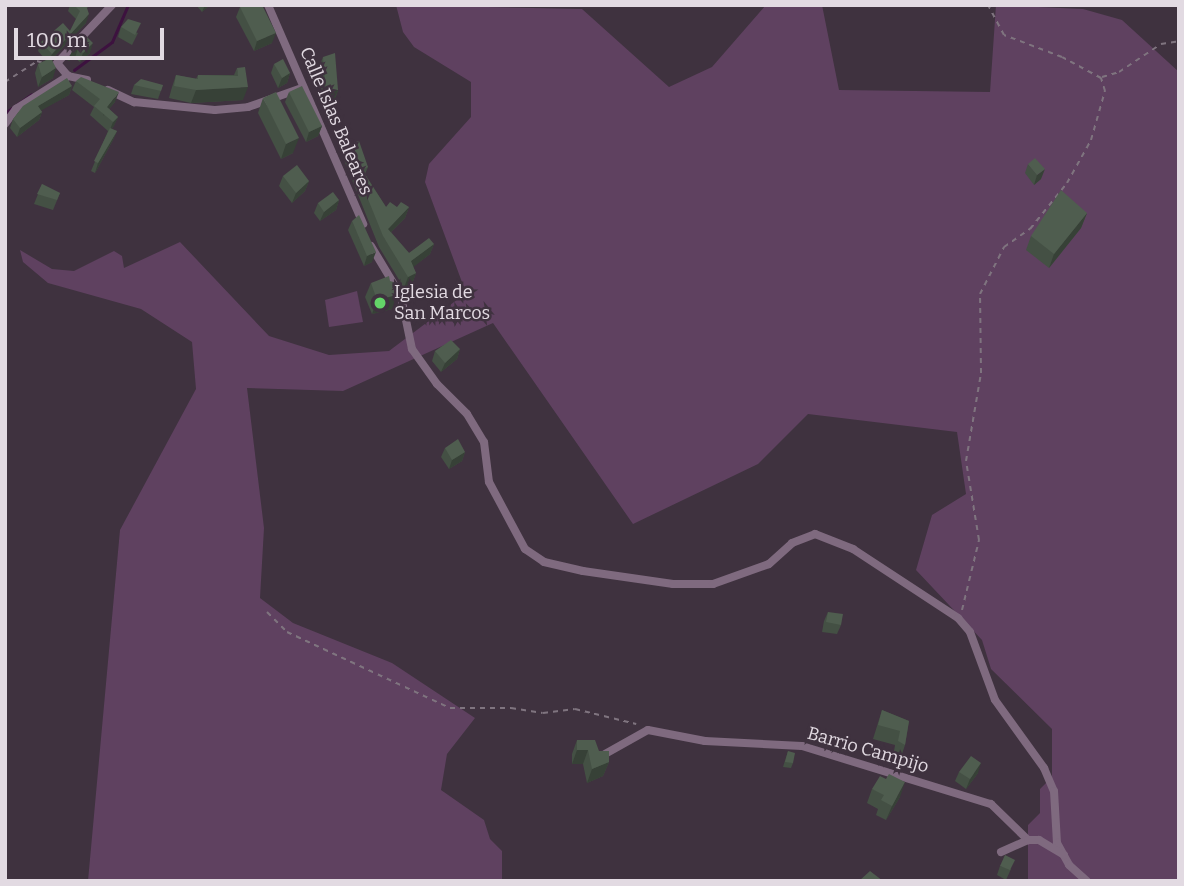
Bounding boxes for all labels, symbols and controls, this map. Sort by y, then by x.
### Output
scale bar [18,14,168,58]
text: 100 m [27,27,87,53]
street label: Calle Islas Baleares [295,44,377,198]
place label: Iglesia de San Marcos [394,282,490,324]
marker: Iglesia de San Marcos [372,295,388,311]
street label: Barrio Campijo [805,722,931,778]

